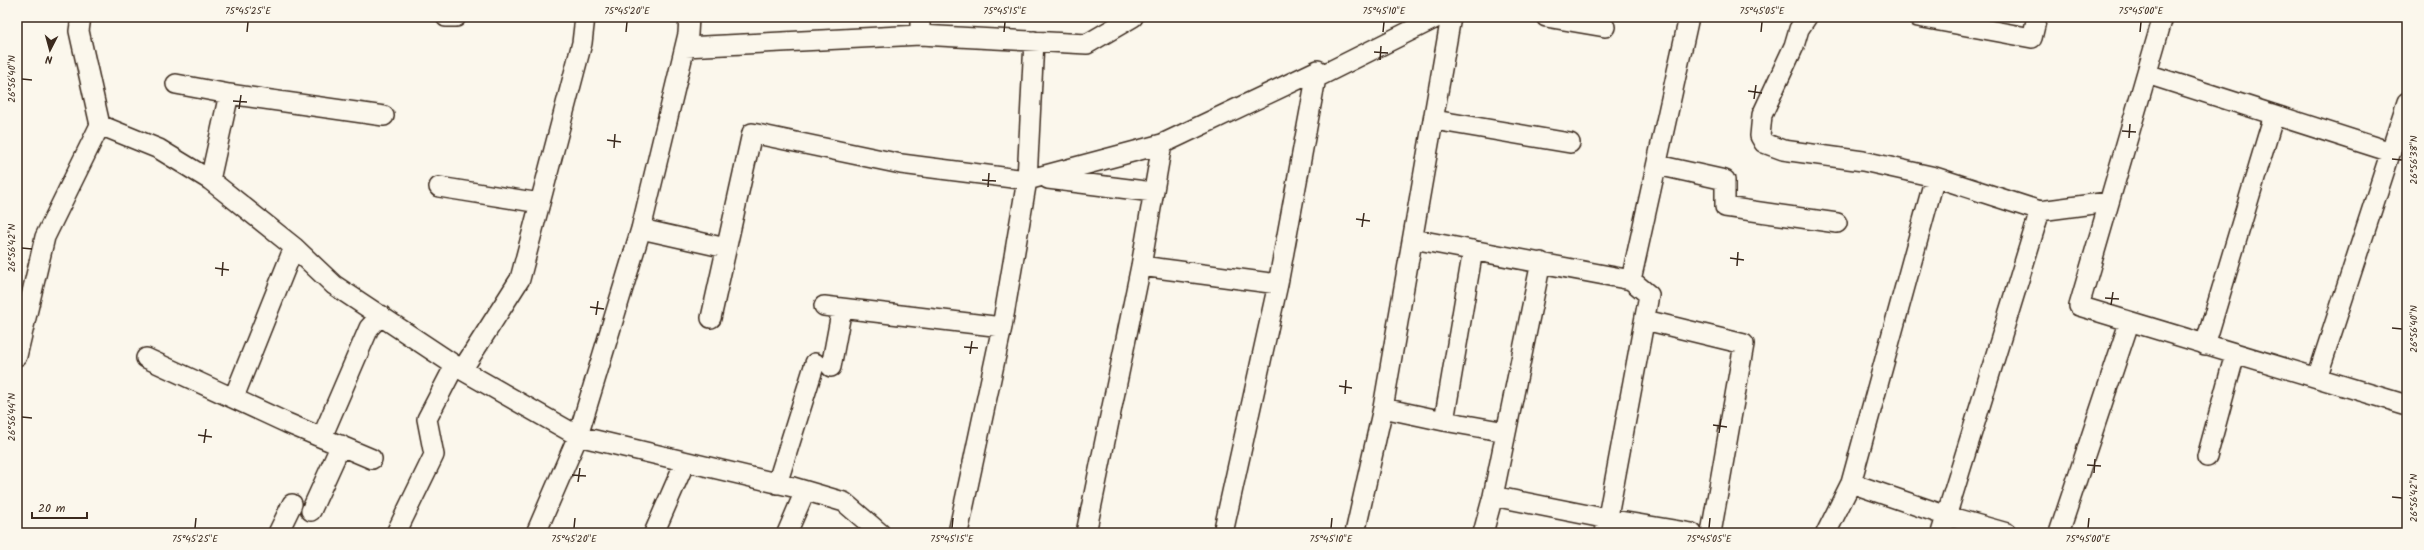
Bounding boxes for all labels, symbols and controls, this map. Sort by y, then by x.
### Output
text: 75°45'25"E [225,3,272,19]
text: 75°45'20"E [604,3,651,19]
text: 75°45'15"E [983,3,1028,19]
text: 75°45'10"E [1363,3,1407,19]
text: 75°45'05"E [1739,3,1786,19]
text: 75°45'00"E [2119,3,2165,19]
north arrow [30,30,70,70]
text: N [45,50,53,68]
text: 26°56'40"N [4,55,20,103]
text: 26°56'38"N [2406,135,2422,184]
text: 26°56'42"N [4,224,20,272]
text: 26°56'40"N [2406,305,2422,353]
text: 26°56'44"N [4,393,20,441]
text: 26°56'42"N [2406,474,2422,522]
scale bar [32,494,87,520]
text: 20 m [38,499,66,518]
text: 75°45'25"E [172,531,219,547]
text: 75°45'20"E [551,531,598,547]
text: 75°45'15"E [930,531,975,547]
text: 75°45'10"E [1310,531,1354,547]
text: 75°45'05"E [1686,531,1733,547]
text: 75°45'00"E [2066,531,2112,547]

